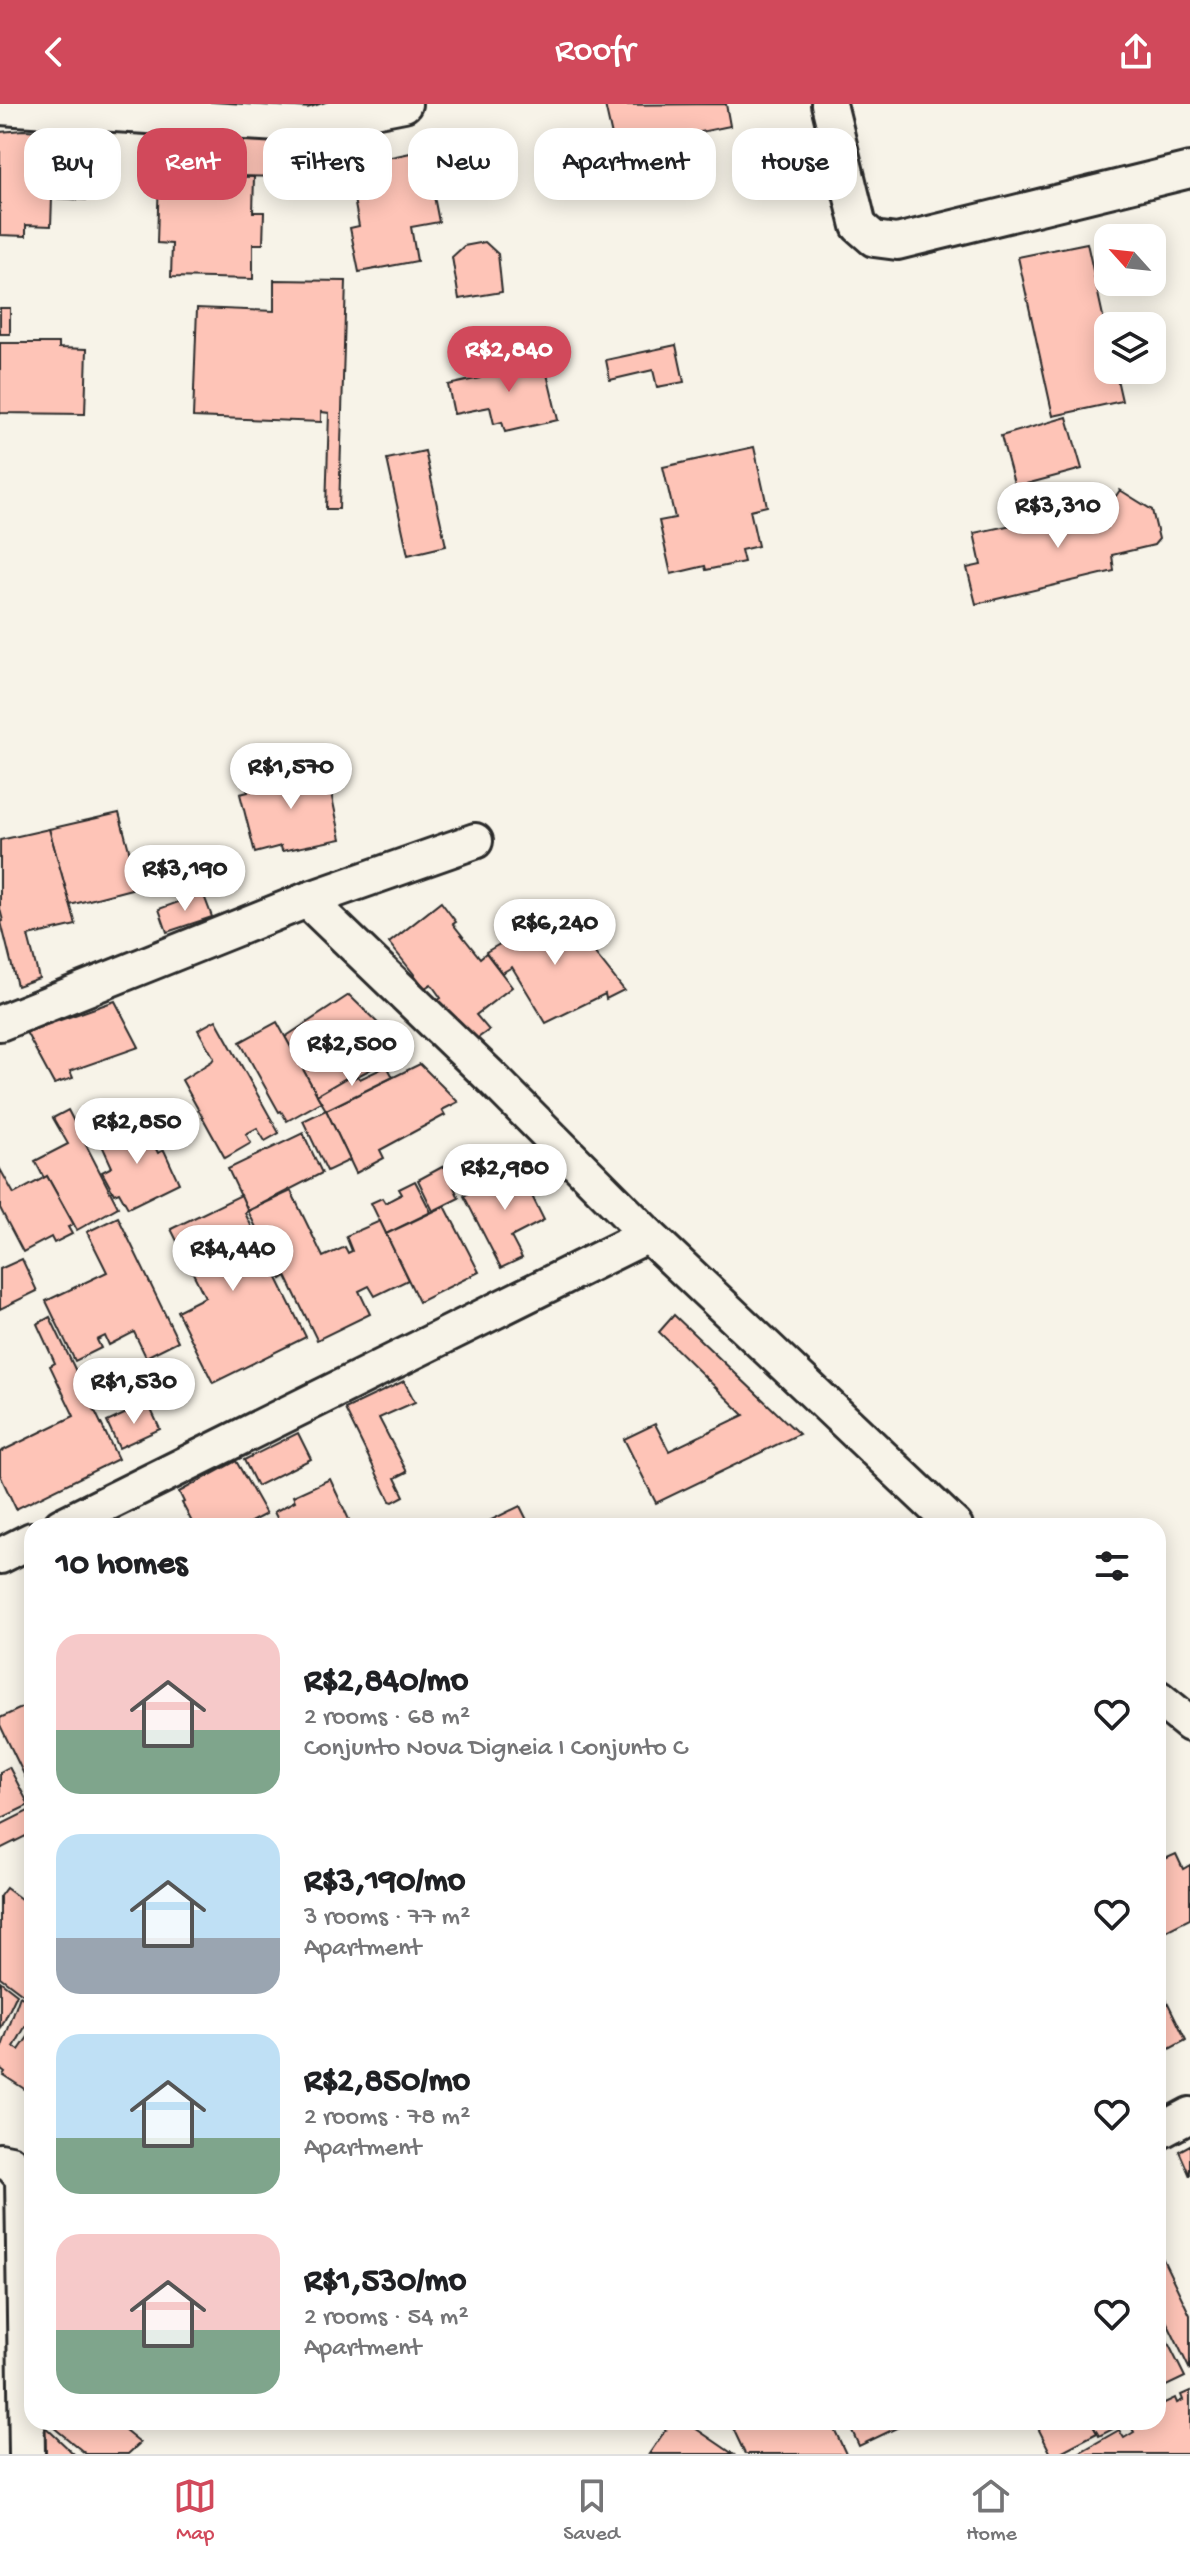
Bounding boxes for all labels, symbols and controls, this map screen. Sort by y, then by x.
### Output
icon: back [32,30,76,74]
icon: share [1114,30,1158,74]
text: Roofr [555,31,635,74]
chip: Buy [24,128,121,200]
chip: Rent [137,128,247,200]
chip: Filters [263,128,392,200]
chip: New [408,128,518,200]
chip: Apartment [534,128,716,200]
chip: House [732,128,857,200]
north arrow [1094,224,1166,296]
map controls [1094,224,1166,384]
button: layers [1094,312,1166,384]
pin: R$2,840 [435,326,583,394]
text: R$2,840 [465,336,553,367]
pin: R$3,310 [984,482,1132,550]
text: R$3,310 [1015,492,1101,523]
pin: R$1,570 [217,743,365,811]
text: R$1,570 [248,753,334,784]
pin: R$3,190 [111,845,259,913]
text: R$3,190 [142,855,228,886]
pin: R$6,240 [481,899,629,967]
text: R$6,240 [512,909,598,940]
pin: R$2,500 [278,1020,426,1088]
text: R$2,500 [307,1030,397,1061]
pin: R$2,850 [63,1098,211,1166]
text: R$2,850 [93,1108,181,1139]
pin: R$2,980 [431,1144,579,1212]
text: R$2,980 [461,1154,549,1185]
pin: R$4,440 [159,1225,307,1293]
text: R$4,440 [190,1235,276,1266]
pin: R$1,530 [60,1358,208,1426]
text: R$1,530 [91,1368,177,1399]
icon: filters [1090,1544,1134,1588]
text: 10 homes [56,1546,187,1586]
text: R$2,840/mo [304,1663,468,1703]
icon: home [120,1666,216,1762]
icon: heart [1090,1692,1134,1736]
text: 2 rooms · 68 m² [304,1703,470,1734]
text: Conjunto Nova Digneia I Conjunto C [304,1734,687,1765]
text: R$3,190/mo [304,1863,465,1903]
icon: home [120,1866,216,1962]
icon: heart [1090,1892,1134,1936]
text: 3 rooms · 77 m² [304,1903,470,1934]
text: Apartment [304,1934,421,1965]
text: R$2,850/mo [304,2063,470,2103]
icon: home [120,2066,216,2162]
icon: heart [1090,2092,1134,2136]
text: 2 rooms · 78 m² [304,2103,470,2134]
text: Apartment [304,2134,421,2165]
text: R$1,530/mo [304,2263,466,2303]
icon: home [120,2266,216,2362]
icon: heart [1090,2292,1134,2336]
text: 2 rooms · 54 m² [304,2303,469,2334]
text: Apartment [304,2334,421,2365]
tab: Map [173,2474,217,2548]
tab: Saved [563,2474,620,2548]
tab: Home [966,2474,1017,2548]

